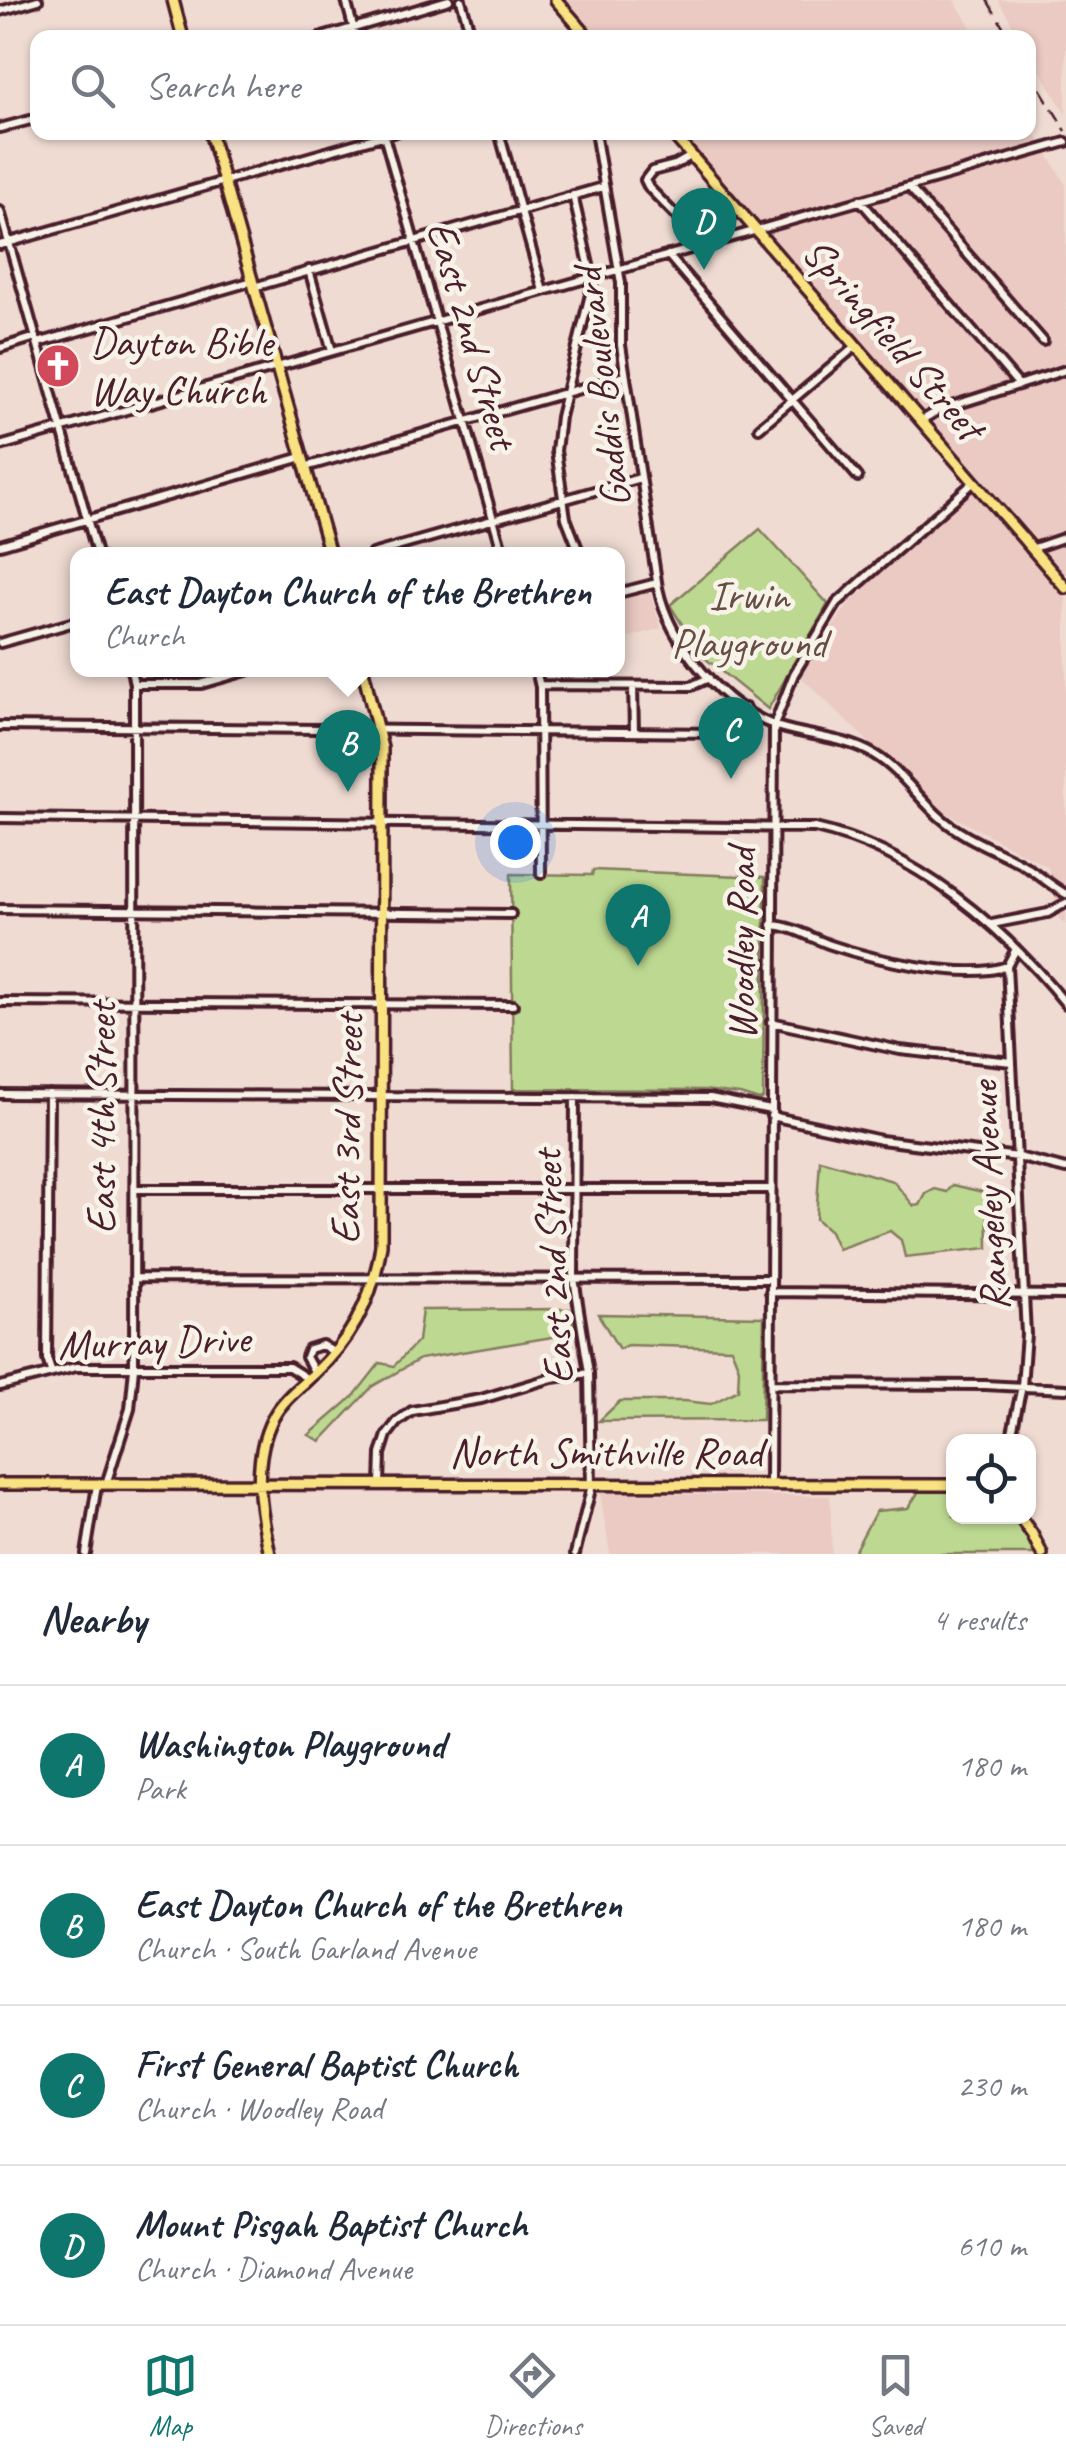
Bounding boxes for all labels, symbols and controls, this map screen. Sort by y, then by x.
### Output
search box [30,30,1036,140]
icon: search [65,58,120,113]
text: Search here [145,62,300,109]
pin: D [672,188,736,270]
street label: East 2nd Street [414,215,531,459]
street label: Springfield Street [791,227,999,455]
street label: Gaddis Boulevard [560,259,643,510]
place label: Dayton Bible Way Church [90,316,276,417]
church icon: Dayton Bible Way Church [35,343,81,389]
popup [70,547,625,677]
text: East Dayton Church of the Brethren [104,568,591,615]
park label: Irwin Playground [671,569,832,670]
text: Church [104,615,184,656]
pin: C [698,696,764,779]
pin: B [316,710,380,792]
your location [490,817,541,868]
street label: Woodley Road [715,842,768,1040]
pin: A [606,884,670,966]
street label: East 4th Street [75,998,128,1234]
street label: East 3rd Street [318,1009,376,1245]
street label: Rangeley Avenue [956,1077,1021,1312]
street label: East 2nd Street [520,1145,586,1385]
street label: Murray Drive [57,1312,254,1372]
street label: North Smithville Road [449,1426,769,1479]
map controls [946,1434,1036,1524]
button: locate [946,1434,1036,1524]
text: Nearby [40,1593,146,1646]
text: 4 results [932,1599,1026,1640]
text: Washington Playground [135,1721,445,1768]
text: A [64,1745,81,1786]
text: 180 m [957,1745,1026,1786]
text: Park [135,1768,186,1809]
text: East Dayton Church of the Brethren [135,1881,622,1928]
text: B [64,1905,81,1946]
text: 180 m [957,1905,1026,1946]
text: Church · South Garland Avenue [135,1928,476,1969]
text: First General Baptist Church [135,2041,518,2088]
text: C [65,2065,80,2106]
text: 230 m [957,2065,1026,2106]
text: Church · Woodley Road [135,2088,383,2129]
text: Mount Pisgah Baptist Church [135,2201,527,2248]
text: D [63,2225,82,2266]
text: 610 m [957,2225,1026,2266]
text: Church · Diamond Avenue [135,2248,412,2289]
tab: Map [143,2348,198,2443]
tab: Directions [484,2348,582,2443]
tab: Saved [868,2348,923,2443]

